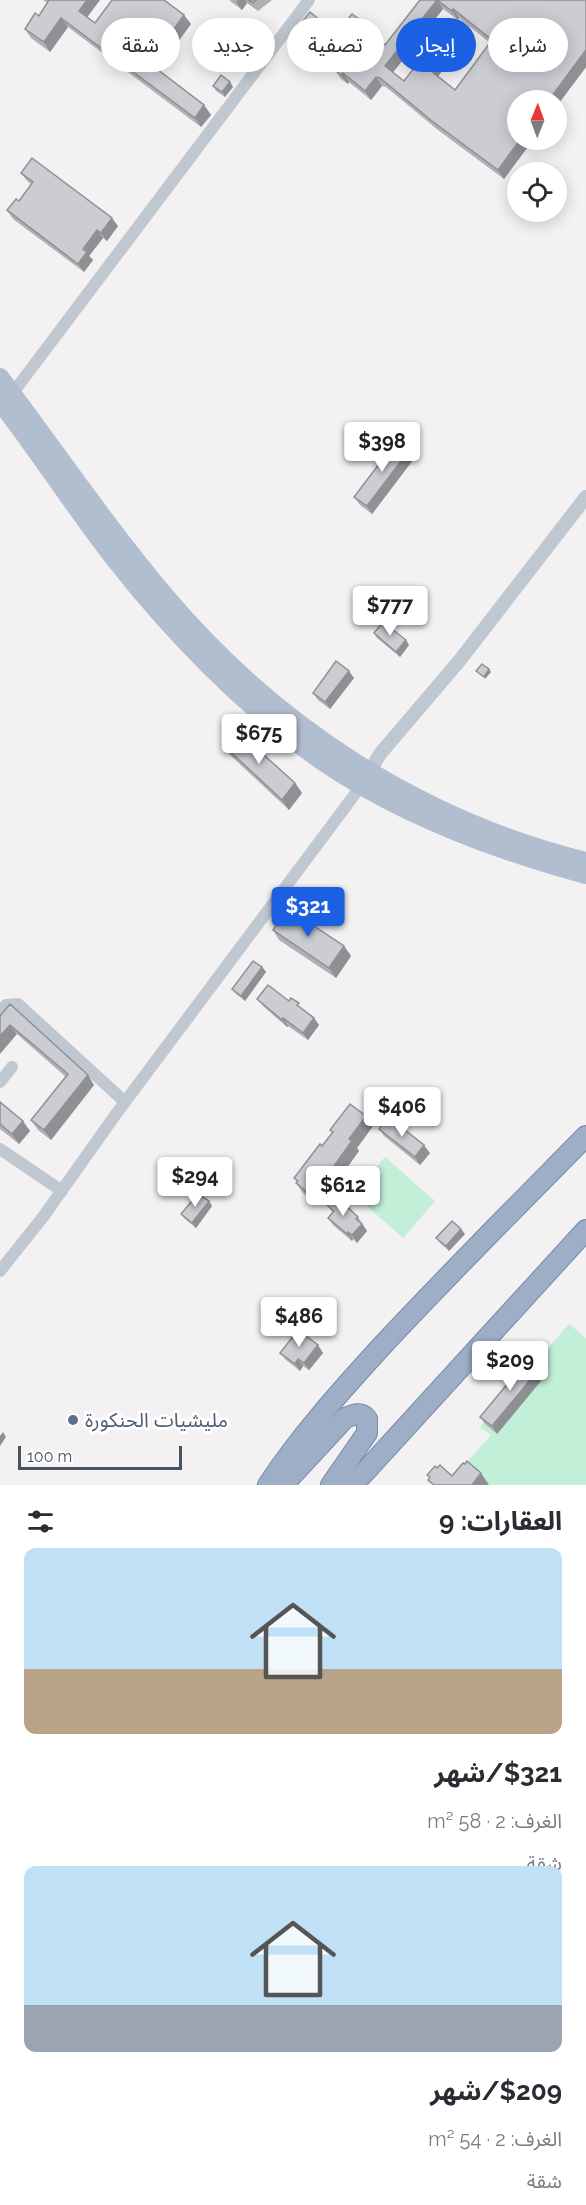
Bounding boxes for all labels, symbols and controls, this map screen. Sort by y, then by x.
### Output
chip: شقة [101,18,180,72]
chip: جديد [192,18,275,72]
chip: تصفية [287,18,384,72]
chip: إيجار [396,18,476,72]
chip: شراء [488,18,568,72]
north arrow [507,90,567,150]
map controls [507,90,567,222]
button: locate [507,162,567,222]
pin: $398 [346,422,418,473]
text: $398 [358,429,406,453]
pin: $777 [354,586,426,637]
text: $777 [367,593,413,617]
pin: $675 [223,714,295,765]
text: $675 [236,721,282,745]
pin: $321 [272,887,344,938]
text: $321 [286,894,330,918]
pin: $406 [366,1087,438,1138]
text: $406 [378,1094,426,1118]
pin: $294 [159,1157,231,1208]
text: $294 [171,1164,219,1188]
pin: $612 [307,1166,379,1217]
text: $612 [320,1173,366,1197]
pin: $486 [263,1297,335,1348]
text: $486 [275,1304,323,1328]
pin: $209 [474,1341,546,1392]
text: $209 [486,1348,534,1372]
place label: مليشيات الحنكورة [85,1408,228,1432]
marker: مليشيات الحنكورة [66,1413,80,1427]
scale bar [18,1443,182,1470]
text: 100 m [27,1447,72,1466]
icon: filters [24,1505,57,1538]
text: العقارات: 9 [439,1506,562,1536]
icon: home [239,1587,347,1695]
text: $321/شهر [434,1758,562,1788]
text: الغرف: 2 · 58 m² [427,1809,562,1833]
text: شقة [527,1851,562,1875]
icon: home [239,1905,347,2013]
text: $209/شهر [430,2076,562,2106]
text: الغرف: 2 · 54 m² [428,2127,562,2151]
text: شقة [527,2169,562,2193]

